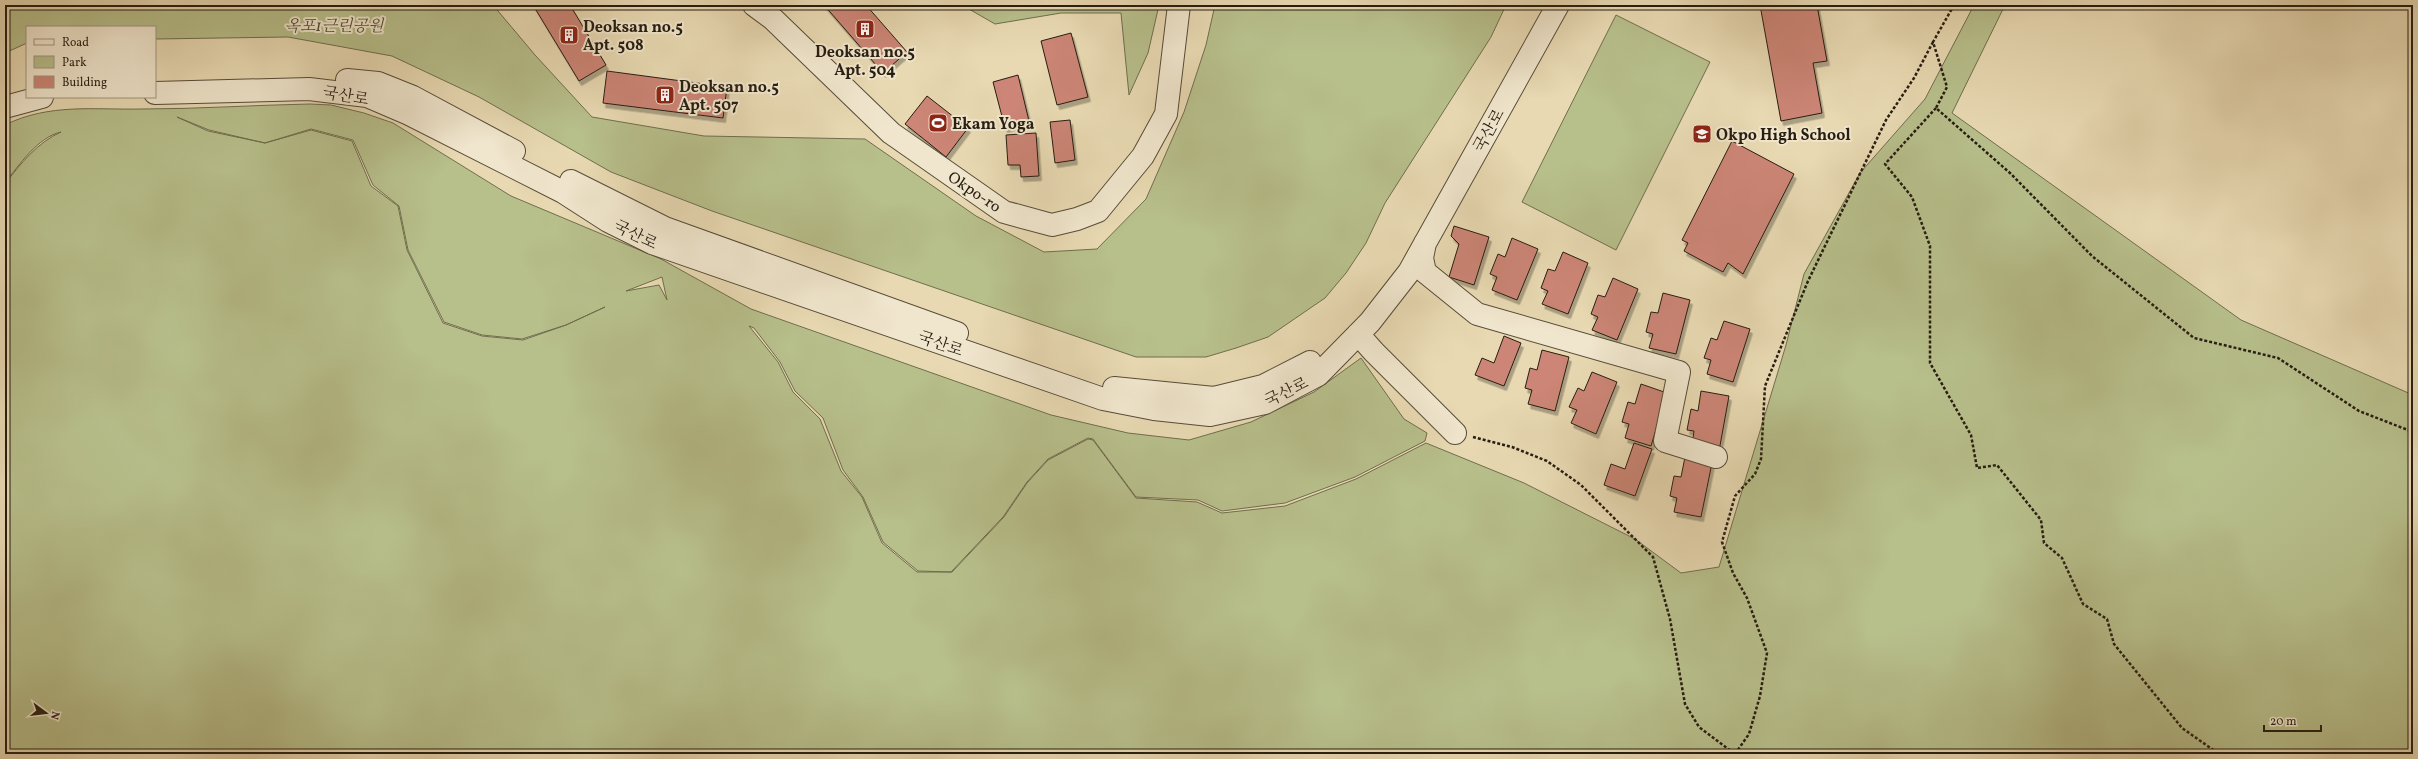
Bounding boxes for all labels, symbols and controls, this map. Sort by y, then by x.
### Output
park label: 옥포1근린공원 [285,16,385,38]
place label: Deoksan no.5 Apt. 508 [583,17,683,57]
building icon: Deoksan no.5 Apt. 504 [854,18,876,40]
building icon: Deoksan no.5 Apt. 508 [558,24,580,46]
legend [26,26,156,98]
text: Road [62,35,89,51]
place label: Deoksan no.5 Apt. 504 [815,42,915,82]
text: Park [62,55,87,71]
text: Building [62,75,107,91]
place label: Deoksan no.5 Apt. 507 [679,77,779,117]
street label: 국산로 [321,82,371,112]
building icon: Deoksan no.5 Apt. 507 [654,84,676,106]
street label: 국산로 [1469,105,1511,157]
sports icon: Ekam Yoga [927,112,949,134]
place label: Ekam Yoga [952,114,1035,136]
school or university icon: Okpo High School [1691,123,1713,145]
place label: Okpo High School [1716,125,1851,147]
street label: Okpo-ro [943,167,1005,219]
street label: 국산로 [609,216,661,256]
street label: 국산로 [915,327,966,363]
street label: 국산로 [1261,373,1313,413]
north arrow [26,693,66,733]
scale bar [2264,707,2321,733]
text: N [46,709,62,721]
text: 20 m [2270,714,2297,730]

